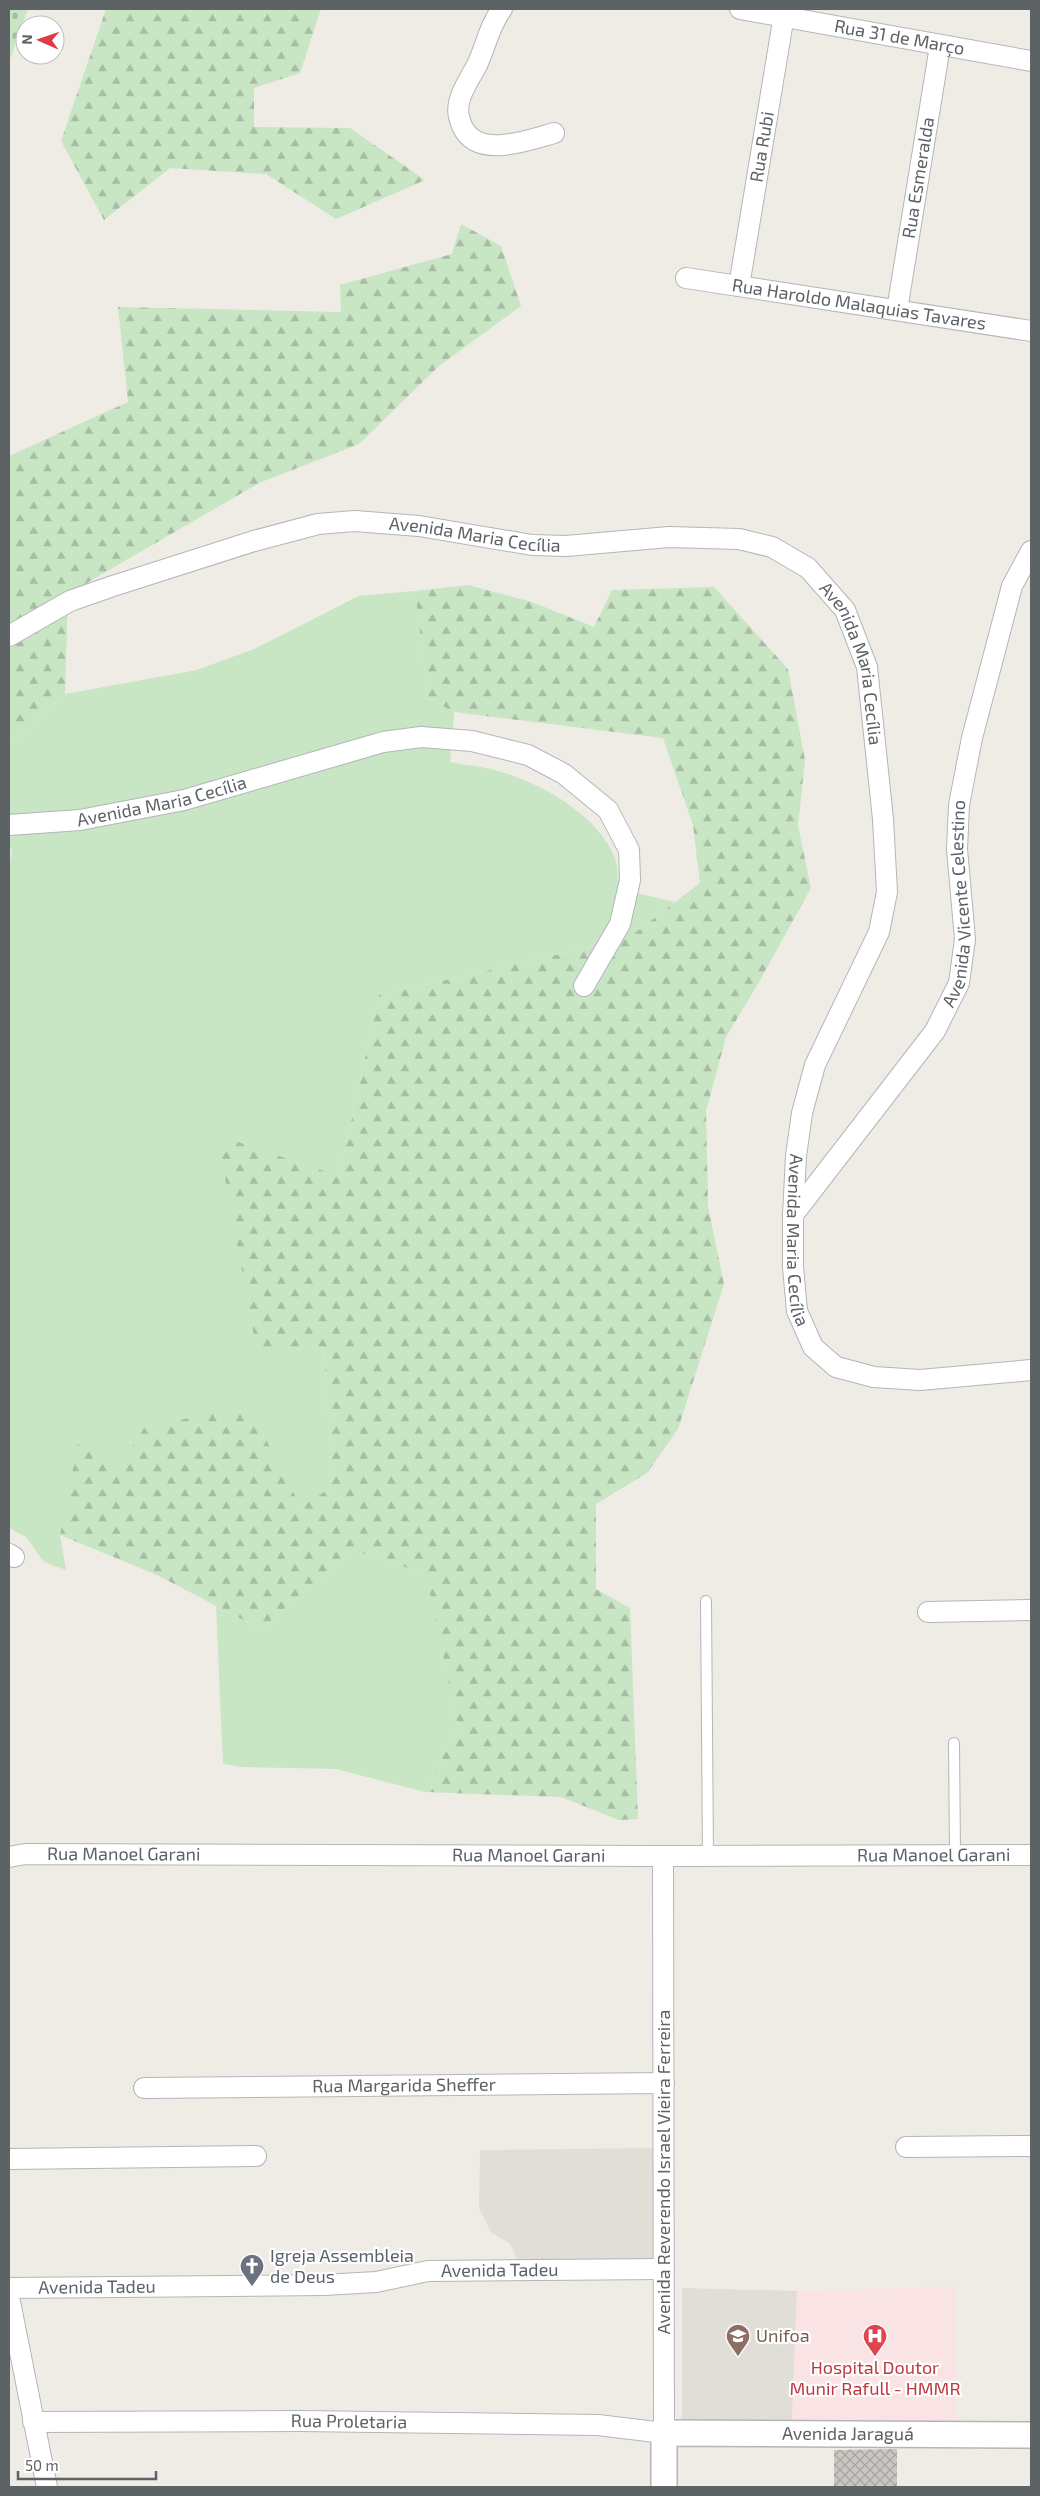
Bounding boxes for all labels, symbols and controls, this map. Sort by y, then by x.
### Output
street label: Rua 31 de Março [833,14,967,59]
north arrow [15,15,65,65]
text: N [18,34,35,45]
street label: Rua Rubi [744,110,778,184]
street label: Rua Esmeralda [897,115,938,240]
street label: Rua Haroldo Malaquias Tavares [731,273,988,334]
street label: Avenida Maria Cecília [388,512,561,556]
street label: Avenida Maria Cecília [815,577,887,746]
street label: Avenida Maria Cecília [75,770,249,830]
street label: Avenida Vicente Celestino [937,800,975,1011]
street label: Avenida Maria Cecília [783,1153,814,1329]
street label: Rua Manoel Garani [47,1842,201,1865]
street label: Rua Manoel Garani [452,1843,606,1866]
street label: Rua Manoel Garani [857,1843,1011,1865]
street label: Avenida Reverendo Israel Vieira Ferreira [652,2010,674,2334]
street label: Rua Margarida Sheffer [312,2073,496,2096]
place label: Igreja Assembleia de Deus [270,2244,414,2287]
church icon: Igreja Assembleia de Deus [239,2253,265,2287]
street label: Avenida Tadeu [441,2258,559,2281]
street label: Avenida Tadeu [38,2275,156,2298]
school or university icon: Unifoa [725,2323,751,2357]
hospital icon: Hospital Doutor Munir Rafull - HMMR [862,2323,888,2357]
place label: Unifoa [756,2324,810,2346]
place label: Hospital Doutor Munir Rafull - HMMR [790,2356,961,2399]
street label: Rua Proletaria [291,2409,407,2432]
street label: Avenida Jaraguá [782,2422,914,2444]
scale bar [18,2448,155,2480]
text: 50 m [25,2456,59,2474]

